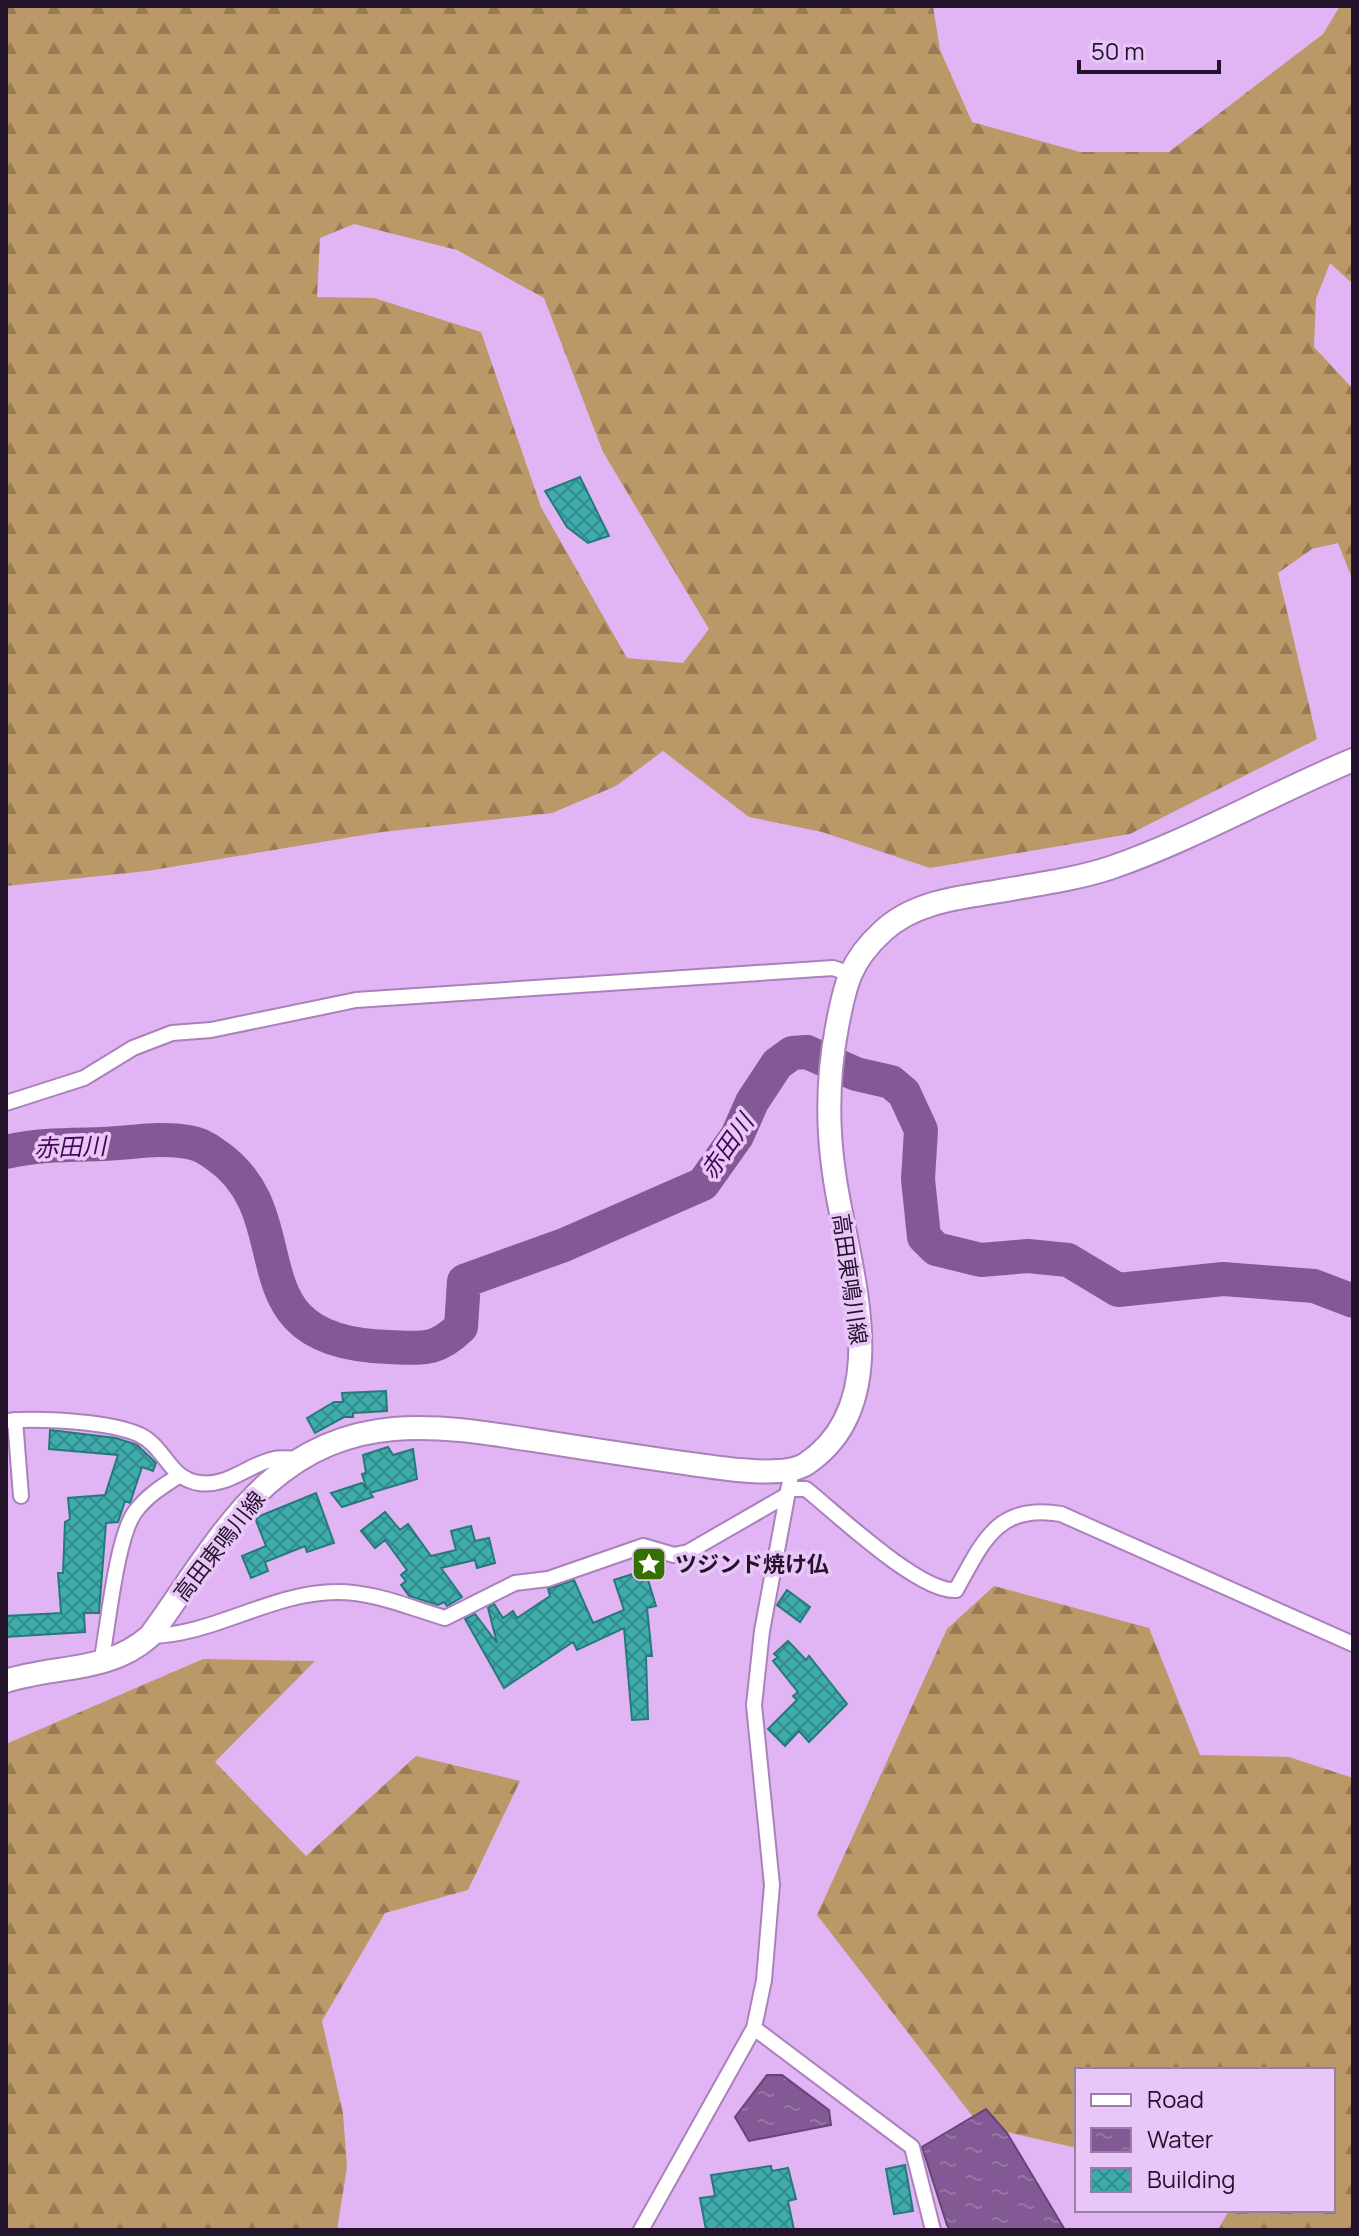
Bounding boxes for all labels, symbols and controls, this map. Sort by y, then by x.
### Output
scale bar [1079,24,1219,74]
text: 50 m [1091,34,1145,67]
water label: 赤田川 [692,1105,762,1185]
water label: 赤田川 [33,1128,110,1164]
street label: 高田東鳴川線 [826,1212,874,1346]
street label: 高田東鳴川線 [167,1485,271,1607]
place icon: ツジンド焼け仏 [630,1545,668,1583]
place label: ツジンド焼け仏 [675,1549,829,1579]
legend [1075,2068,1335,2212]
text: Road [1147,2082,1204,2115]
text: Water [1147,2122,1214,2155]
text: Building [1147,2162,1235,2195]

